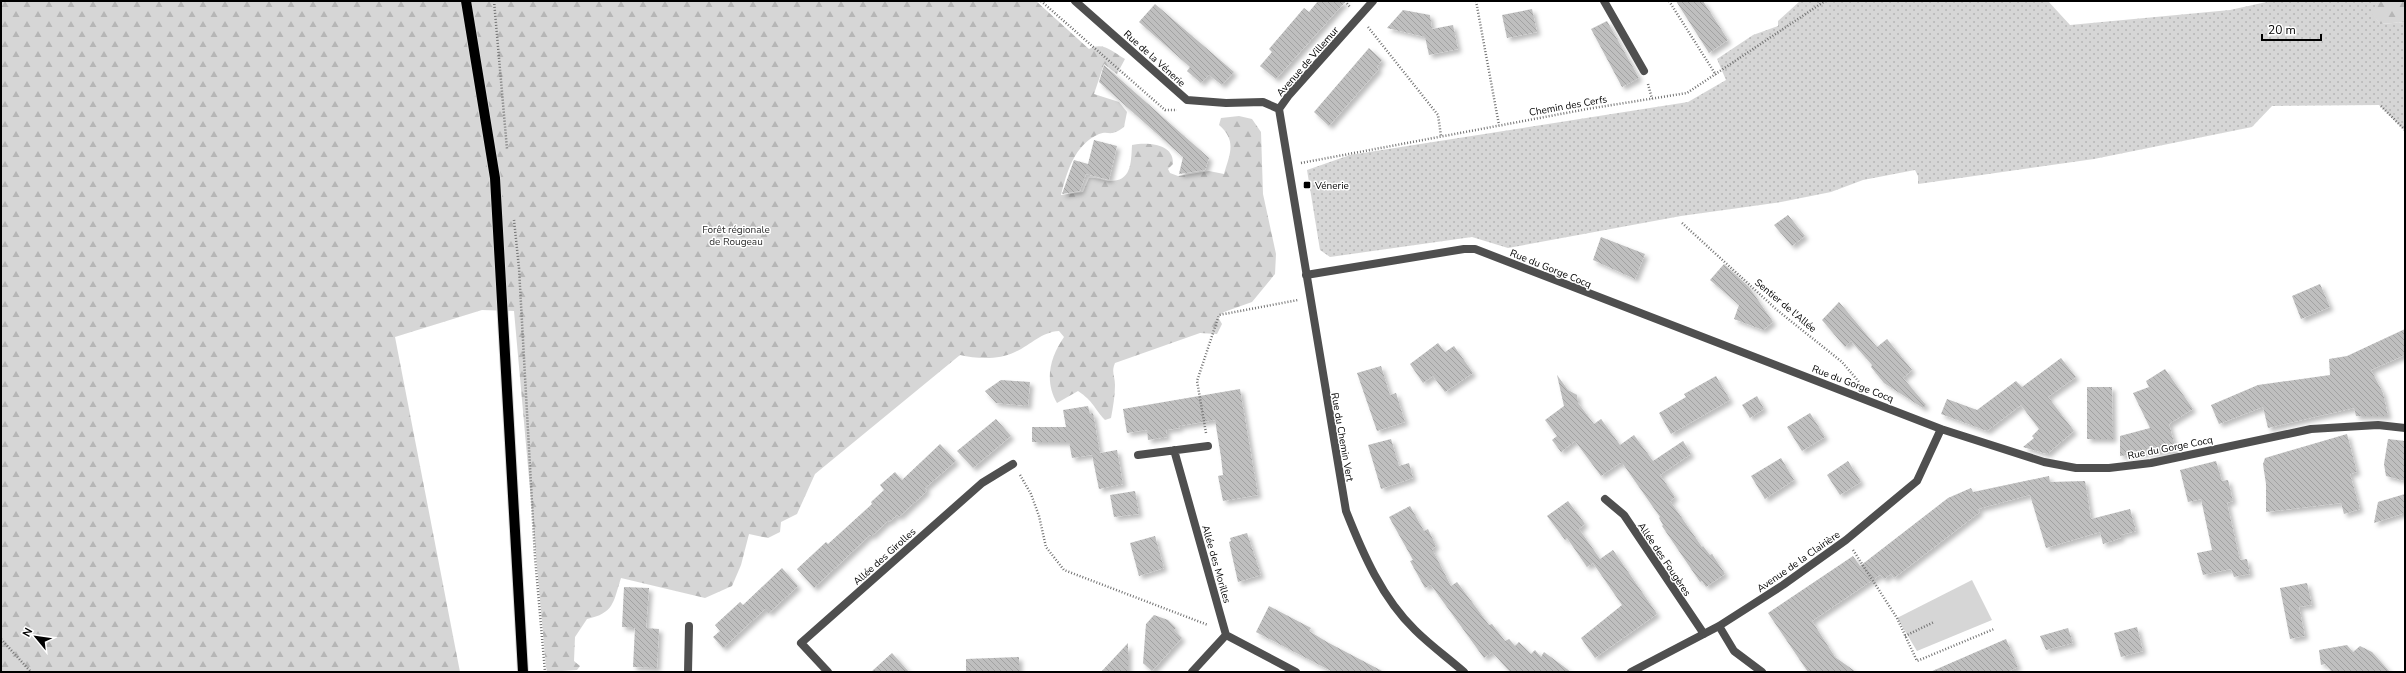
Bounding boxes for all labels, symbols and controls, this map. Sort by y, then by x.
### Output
scale bar [2262,16,2321,42]
text: 20 m [2268,22,2296,38]
street label: Avenue de Villemur [1273,23,1342,100]
street label: Rue de la Vénerie [1120,27,1188,90]
street label: Chemin des Cerfs [1528,92,1608,120]
place label: Vénerie [1314,179,1349,193]
marker: Vénerie [1302,180,1312,190]
park label: Forêt régionale de Rougeau [702,223,770,249]
street label: Rue du Gorge Cocq [1508,246,1594,292]
street label: Sentier de l'Allée [1751,276,1819,336]
street label: Rue du Gorge Cocq [1810,362,1896,406]
street label: Rue du Chemin Vert [1327,392,1357,483]
street label: Rue du Gorge Cocq [2126,433,2214,463]
street label: Allée des Fougères [1634,520,1694,599]
street label: Allée des Morilles [1198,523,1234,605]
street label: Allée des Girolles [850,525,919,589]
street label: Avenue de la Clairière [1754,528,1843,596]
north arrow [16,617,56,657]
text: N [19,625,36,640]

